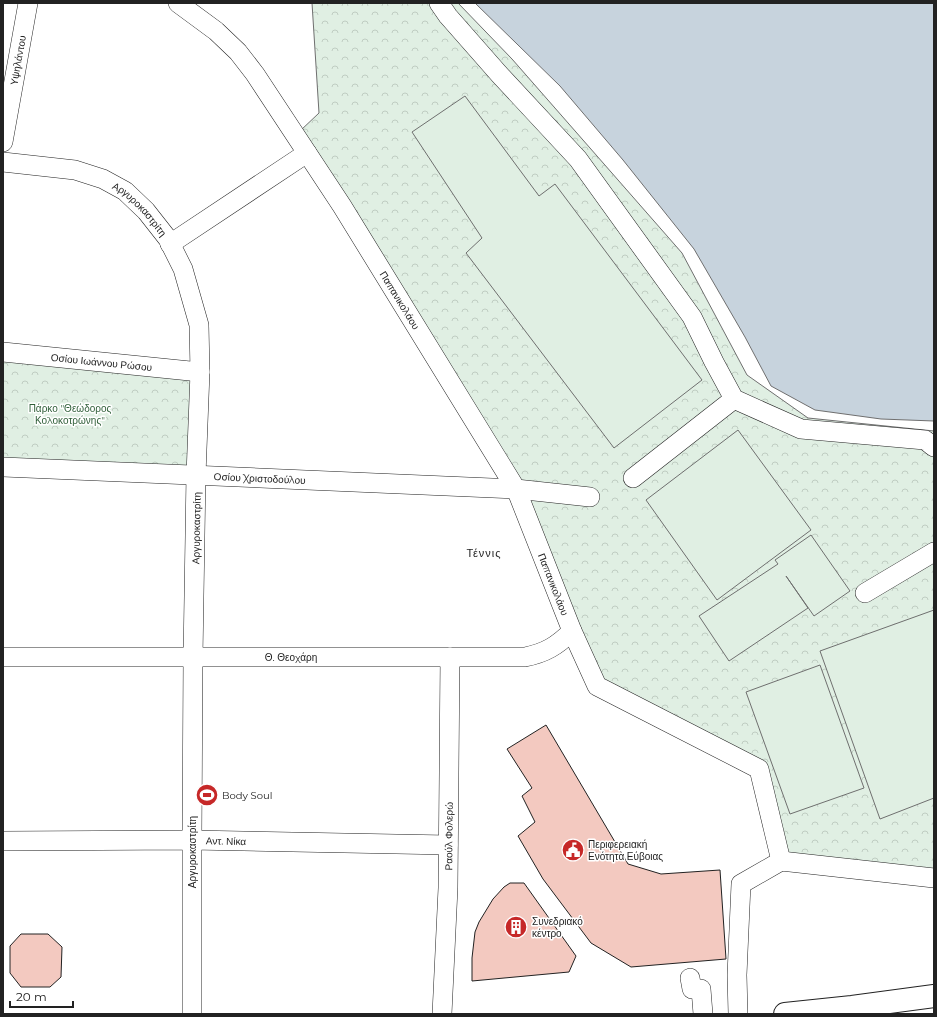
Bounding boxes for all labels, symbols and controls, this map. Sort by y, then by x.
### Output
street label: Υψηλάντου [7,34,29,86]
street label: Αργυροκαστρίτη [110,179,169,239]
street label: Παπανικολάου [377,269,422,332]
street label: Οσίου Ιωάννου Ρώσου [50,351,153,374]
park label: Πάρκο "Θεώδορος Κολοκοτρώνης" [29,402,112,427]
street label: Οσίου Χριστοδούλου [213,470,306,487]
street label: Αργυροκαστρίτη [189,492,204,564]
district label: Τέννις [466,546,502,560]
street label: Παπανικολάου [535,551,571,617]
street label: Θ. Θεοχάρη [265,651,317,664]
sports icon: Body Soul [194,782,220,808]
place label: Body Soul [222,789,272,802]
street label: Ραούλ Φολερώ [442,802,456,870]
street label: Αργυροκαστρίτη [186,816,199,888]
street label: Αντ. Νίκα [206,834,246,848]
public building icon: Περιφερειακή Ενότητα Εύβοιας [560,837,586,863]
place label: Περιφερειακή Ενότητα Εύβοιας [588,838,663,863]
building icon: Συνεδριακό κέντρο [503,914,529,940]
place label: Συνεδριακό κέντρο [532,915,583,940]
scale bar [10,983,73,1009]
text: 20 m [16,989,47,1004]

